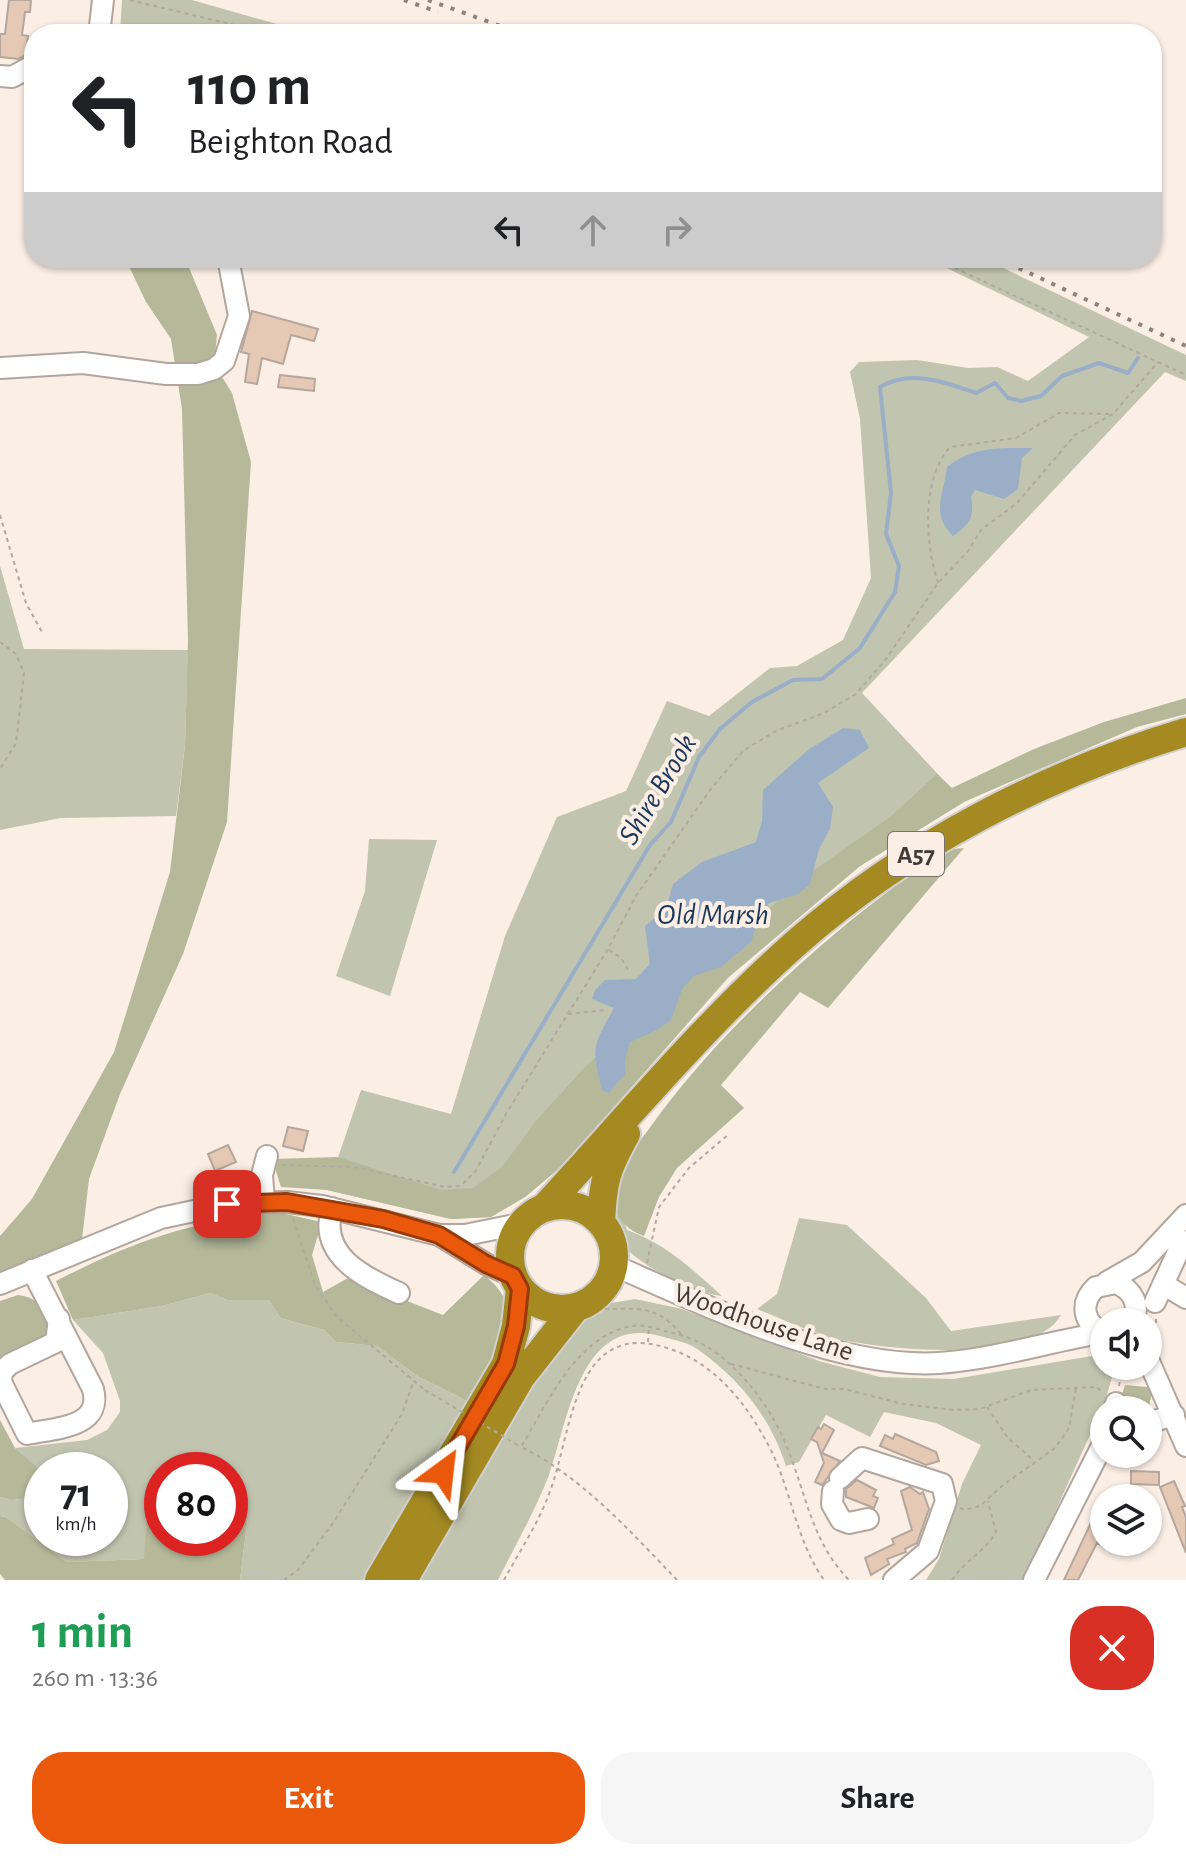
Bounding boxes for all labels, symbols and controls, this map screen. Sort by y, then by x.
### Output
icon: left [56,56,160,160]
text: 110 m [188,59,311,115]
text: Beighton Road [188,124,393,160]
icon: left [487,208,531,252]
icon: ahead [571,208,615,252]
icon: right [655,208,699,252]
water label: Shire Brook [613,729,702,850]
road number: A57 [888,832,944,876]
water label: Old Marsh [657,900,769,930]
pin [193,1170,261,1238]
icon: arrive [205,1182,249,1226]
street label: Woodhouse Lane [670,1279,857,1367]
map controls [1090,1308,1162,1556]
button: sound [1090,1308,1162,1380]
button: search [1090,1396,1162,1468]
position arrow [401,1430,485,1514]
speed limit sign: 80 [144,1452,248,1556]
text: 71 [60,1474,92,1514]
button: layers [1090,1484,1162,1556]
text: km/h [55,1514,97,1534]
button: close [1070,1606,1154,1690]
text: 1 min [32,1609,133,1657]
text: 260 m · 13:36 [32,1665,158,1691]
button: Exit [32,1752,585,1844]
button: Share [601,1752,1154,1844]

